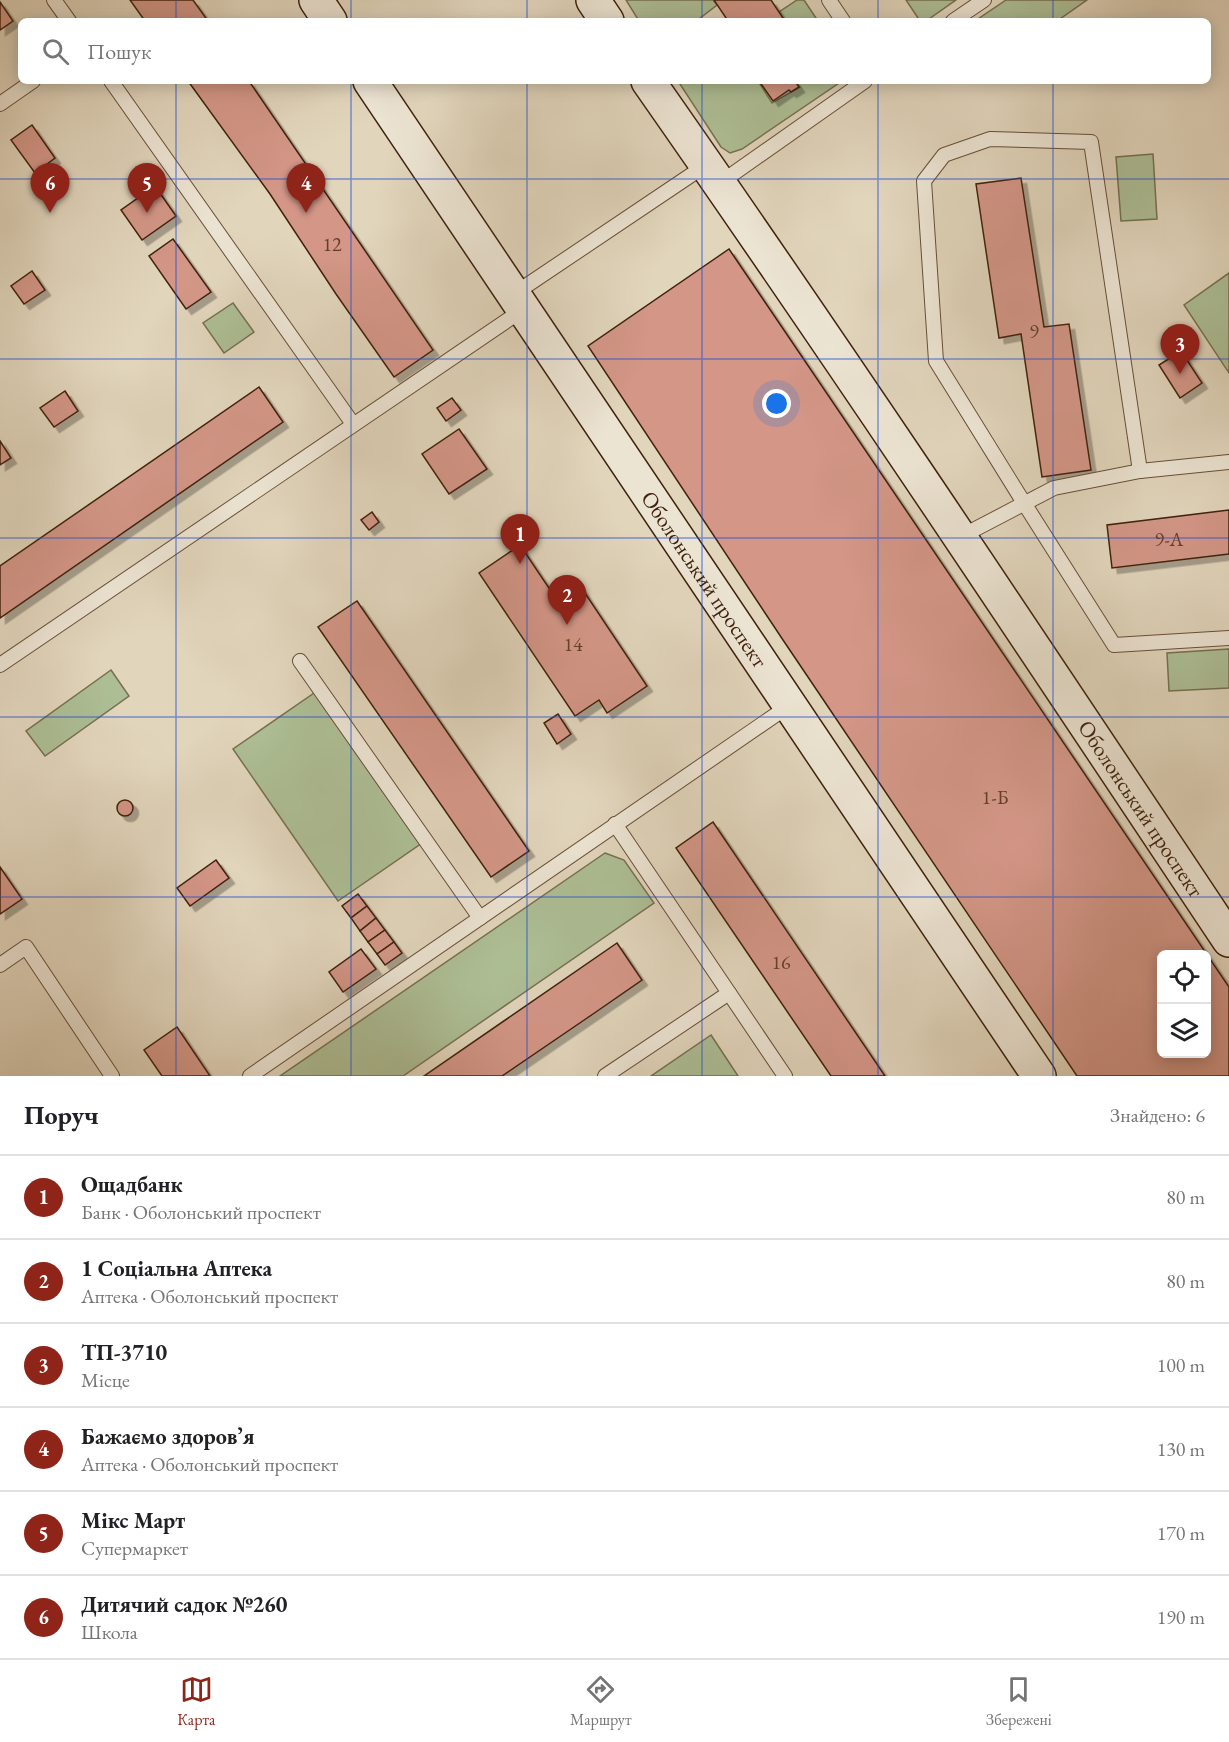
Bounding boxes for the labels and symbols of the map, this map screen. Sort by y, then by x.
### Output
pin: 6 [31,164,70,213]
pin: 5 [128,164,166,213]
pin: 4 [286,164,326,213]
house number: 12 [322,231,342,257]
house number: 9 [1029,318,1039,344]
pin: 3 [1160,324,1200,374]
your location [762,389,791,418]
street label: Оболонський проспект [635,485,774,673]
pin: 1 [500,514,540,564]
house number: 9-А [1155,526,1184,552]
pin: 2 [548,576,586,625]
house number: 14 [563,631,583,657]
street label: Оболонський проспект [1071,714,1210,903]
house number: 1-Б [982,784,1009,810]
house number: 16 [771,949,791,975]

